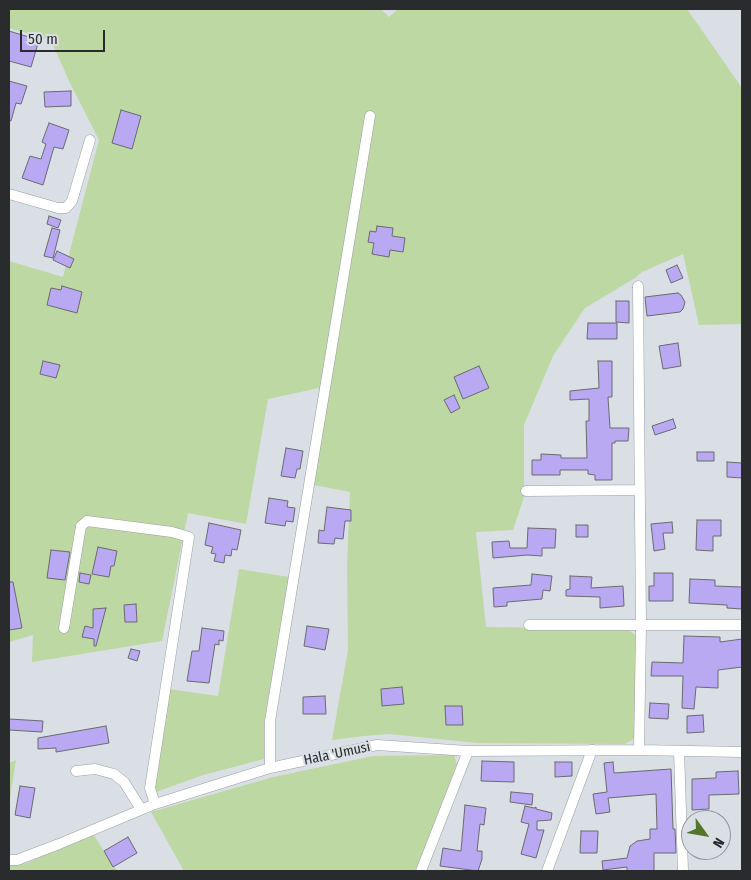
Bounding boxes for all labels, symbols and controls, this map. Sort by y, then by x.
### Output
scale bar [22,20,108,52]
text: 50 m [28,30,58,48]
street label: Hala 'Umusi [302,739,372,769]
north arrow [681,810,731,860]
text: N [709,835,728,851]

